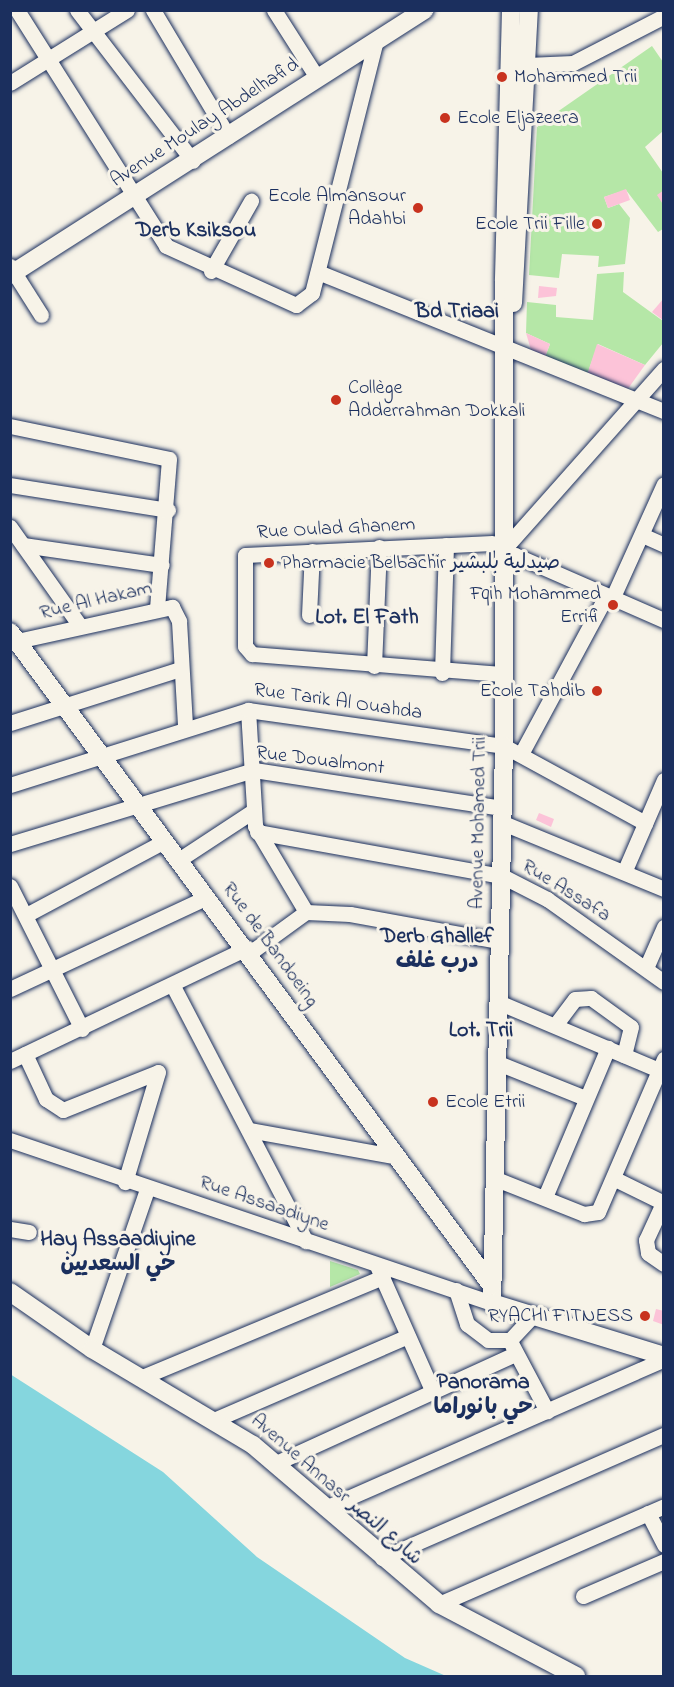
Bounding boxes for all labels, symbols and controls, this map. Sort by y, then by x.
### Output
street label: Avenue Moulay Abdelhafid [106,53,304,193]
place label: Mohammed Trii [514,65,637,89]
marker: Mohammed Trii [495,70,509,84]
place label: Ecole Eljazeera [457,106,579,130]
marker: Ecole Eljazeera [438,111,452,125]
place label: Ecole Almansour Adahbi [268,184,406,231]
marker: Ecole Almansour Adahbi [411,201,425,215]
place label: Ecole Trii Fille [475,212,585,236]
marker: Ecole Trii Fille [590,217,604,231]
district label: Derb Ksiksou [136,219,256,245]
district label: Bd Triaai [415,300,499,326]
place label: Collège Adderrahman Dokkali [348,376,525,423]
marker: Collège Adderrahman Dokkali [329,393,343,407]
street label: Rue Oulad Ghanem [256,513,416,545]
place label: Pharmacie Belbachir صيدلية بلبشير [281,551,560,575]
marker: Pharmacie Belbachir صيدلية بلبشير [262,556,276,570]
street label: Rue Al Hakam [37,576,155,626]
place label: Fqih Mohammed Errifi [470,582,601,629]
marker: Fqih Mohammed Errifi [606,598,620,612]
district label: Lot. El Fath [315,606,419,632]
street label: Rue Tarik Al Ouahda [252,678,424,726]
place label: Ecole Tahdib [480,679,585,703]
marker: Ecole Tahdib [590,684,604,698]
street label: Avenue Mohamed Trii [465,736,493,910]
street label: Rue Doualmont [254,741,386,781]
street label: Rue Assafa [517,854,615,928]
street label: Rue de Bandoeing [217,878,323,1012]
district label: Derb Ghallef درب غلف [380,924,494,975]
district label: Lot. Trii [449,1019,513,1045]
place label: Ecole Etrii [445,1090,525,1114]
marker: Ecole Etrii [426,1095,440,1109]
street label: Rue Assaadiyne [196,1171,332,1237]
district label: Hay Assaadiyine حي السعديين [40,1227,196,1278]
place label: RYACHI FITNESS [488,1304,633,1328]
marker: RYACHI FITNESS [638,1309,652,1323]
district label: Panorama حي بانوراما [433,1370,533,1422]
street label: Avenue Annasr شارع النصر [246,1409,426,1571]

